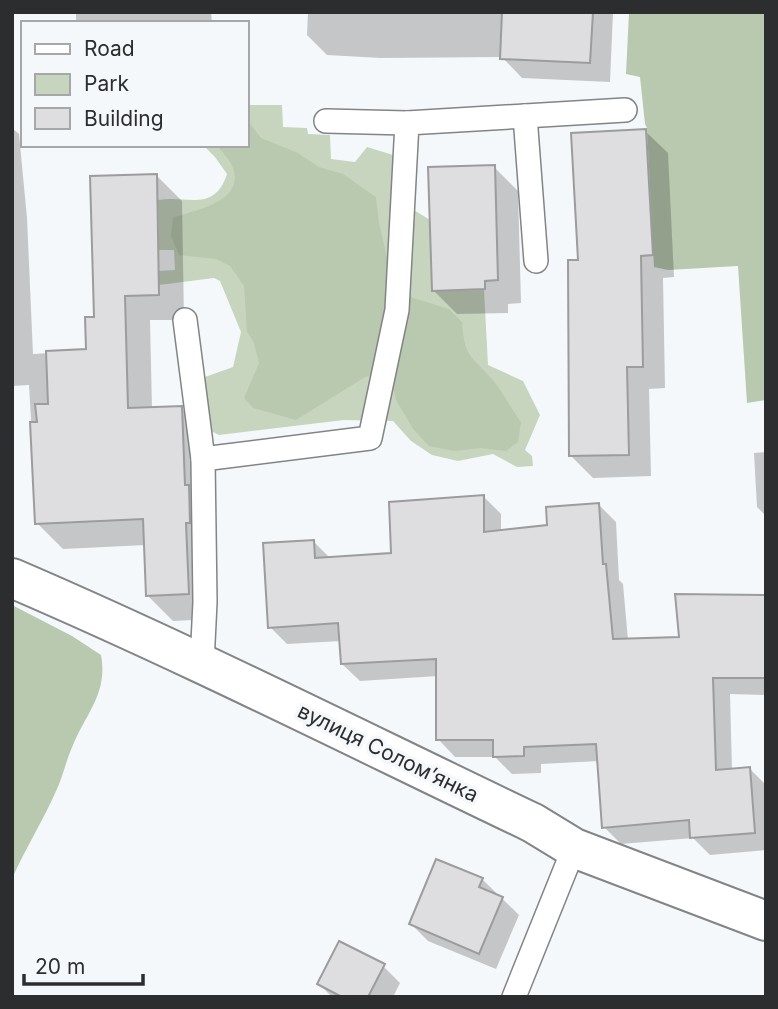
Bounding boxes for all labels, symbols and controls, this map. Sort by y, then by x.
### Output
legend [21,21,248,147]
text: Road [84,36,135,61]
text: Park [84,71,129,96]
text: Building [84,106,164,131]
street label: вулиця Соломʼянка [294,698,483,807]
scale bar [24,942,144,986]
text: 20 m [35,954,85,979]

